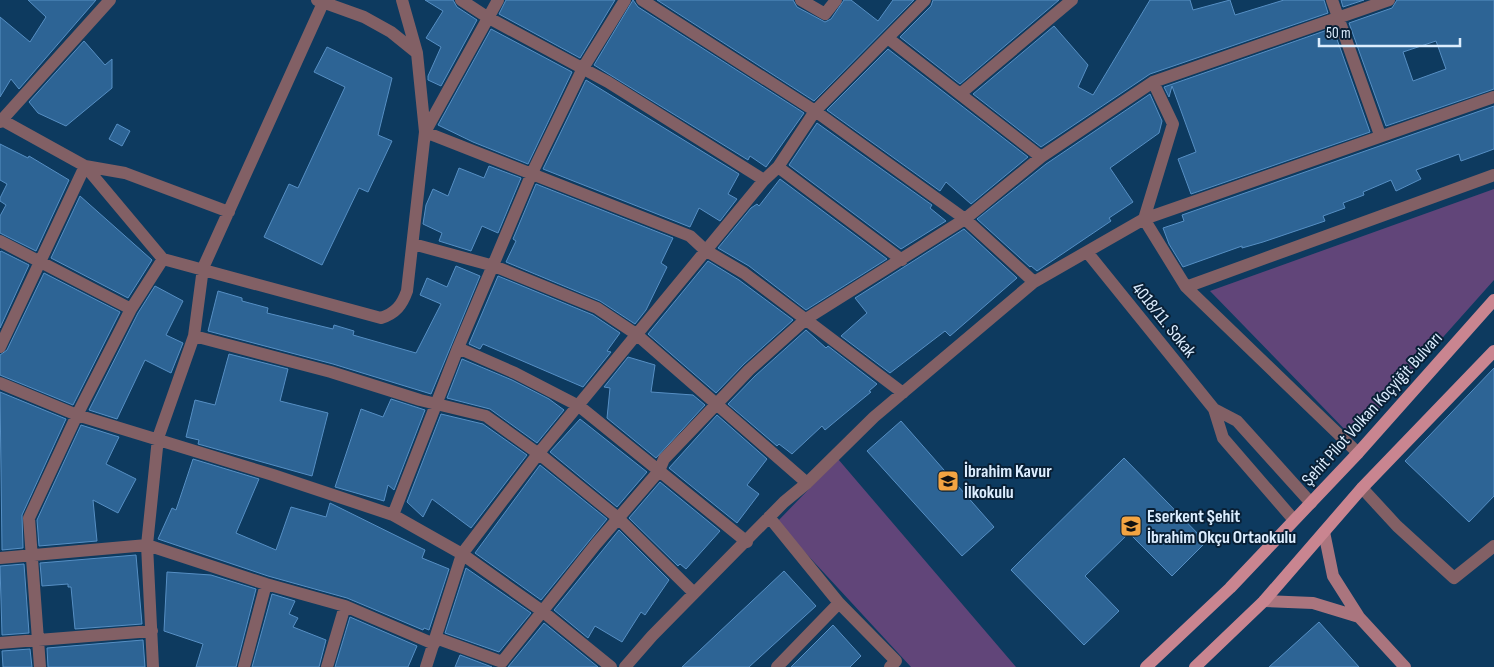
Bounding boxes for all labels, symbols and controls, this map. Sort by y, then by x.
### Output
scale bar [1319,15,1460,47]
text: 50 m [1326,24,1351,43]
street label: 4018/11. Sokak [1127,278,1201,362]
street label: Şehit Pilot Volkan Koçyiğit Bulvarı [1297,328,1447,490]
place label: İbrahim Kavur İlkokulu [964,461,1052,503]
school or university icon: İbrahim Kavur İlkokulu [936,469,960,493]
place label: Eserkent Şehit İbrahim Okçu Ortaokulu [1147,506,1296,548]
school or university icon: Eserkent Şehit İbrahim Okçu Ortaokulu [1119,514,1143,538]

